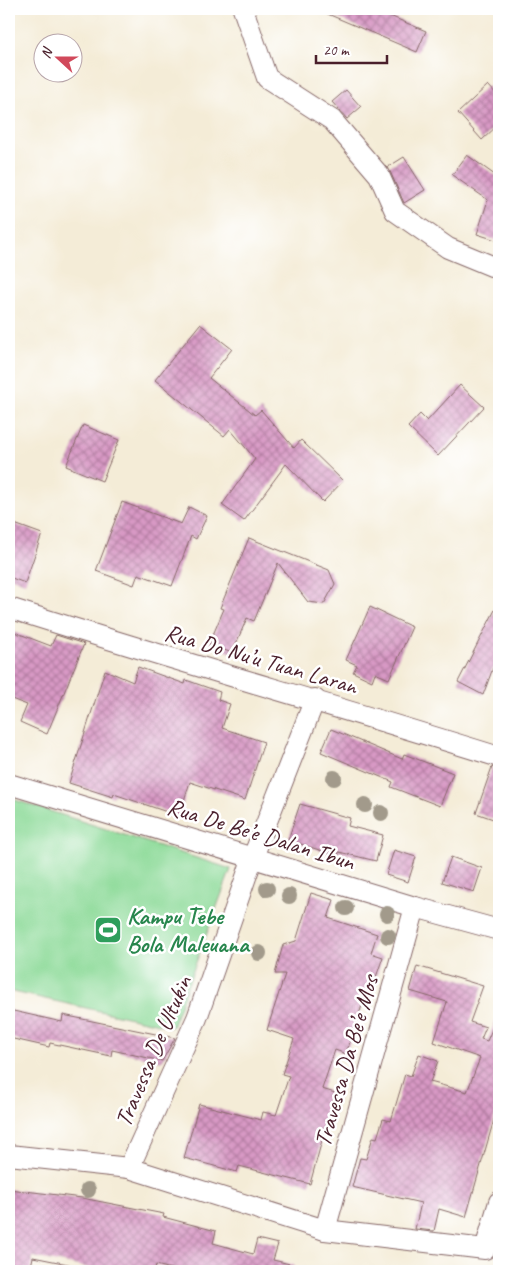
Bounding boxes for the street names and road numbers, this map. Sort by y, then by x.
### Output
street label: Rua Do Nu’u Tuan Laran [161,617,362,701]
street label: Rua De Be’e Dalan Ibun [164,791,359,877]
street label: Travessa Da Be’e Mos [307,969,386,1150]
street label: Travessa De Ultukin [108,970,199,1131]

